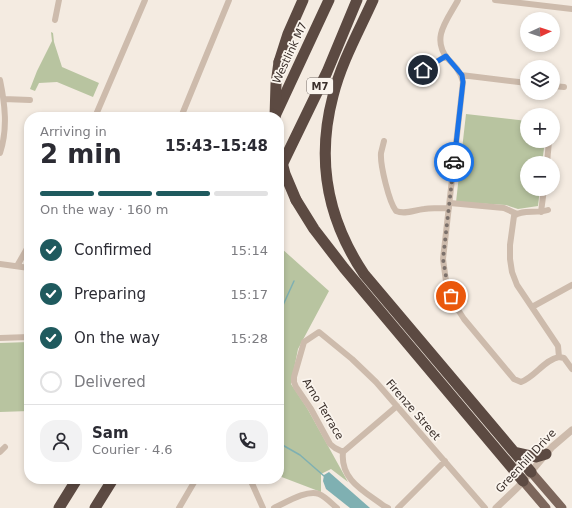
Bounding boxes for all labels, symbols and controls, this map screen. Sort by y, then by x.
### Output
north arrow [520,12,560,52]
map controls [520,12,560,196]
street label: Westlink M7 [270,20,310,86]
pin [406,53,440,87]
icon: home [412,59,434,81]
button: layers [520,60,560,100]
road number: M7 [307,78,333,94]
button: + [520,108,560,148]
text: Arriving in [40,124,107,139]
text: 15:43–15:48 [165,137,268,155]
text: 2 min [40,139,122,169]
courier [434,142,474,182]
icon: car [443,151,465,173]
button: − [520,156,560,196]
text: On the way · 160 m [40,202,168,217]
icon: check [40,239,62,261]
text: Confirmed [74,241,152,259]
text: 15:14 [231,243,268,258]
pin [434,279,468,313]
icon: check [40,283,62,305]
text: Preparing [74,285,146,303]
icon: bag [440,285,462,307]
text: 15:17 [231,287,268,302]
icon: check [40,327,62,349]
text: On the way [74,329,160,347]
text: 15:28 [231,331,268,346]
text: Delivered [74,373,146,391]
street label: Arno Terrace [300,376,346,442]
street label: Firenze Street [383,377,443,443]
button: person [40,420,82,462]
button: phone [226,420,268,462]
text: Sam [92,424,129,442]
street label: Greenhill Drive [493,426,559,496]
text: Courier · 4.6 [92,442,173,457]

